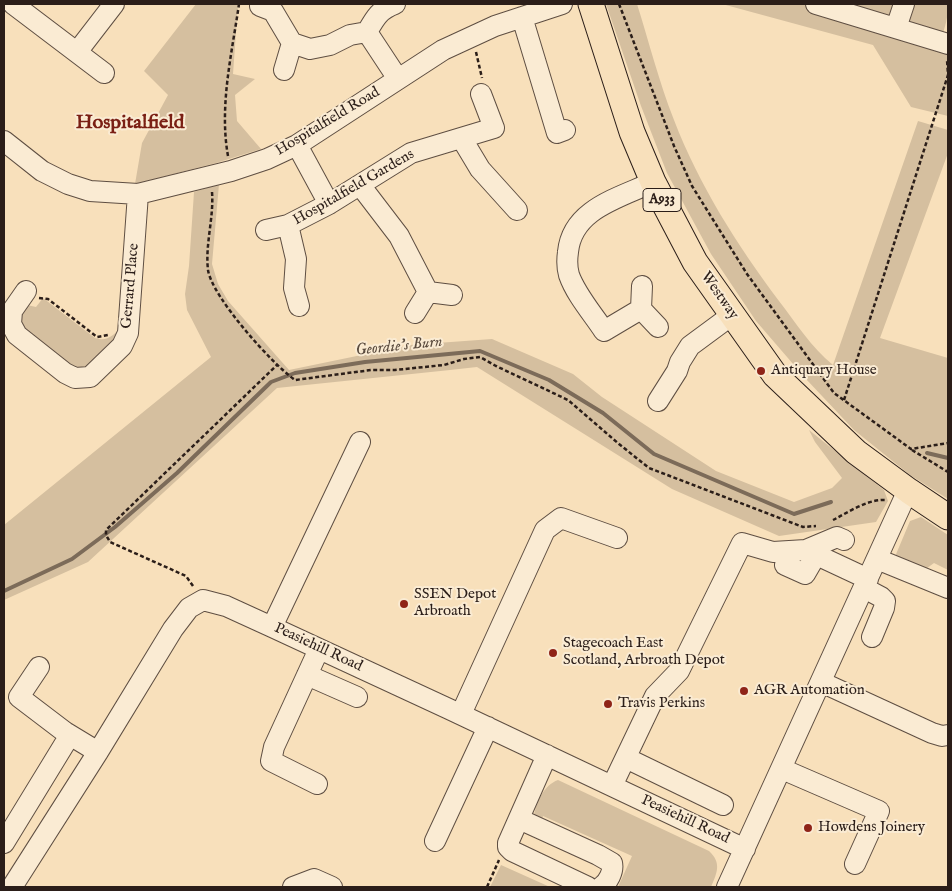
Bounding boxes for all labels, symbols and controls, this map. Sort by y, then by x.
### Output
street label: Hospitalfield Road [273,84,383,160]
district label: Hospitalfield [76,112,184,136]
street label: Hospitalfield Gardens [290,146,418,230]
road number: A933 [643,188,681,212]
street label: Gerrard Place [118,243,144,329]
street label: Westway [696,269,742,323]
water label: Geordie's Burn [355,333,443,361]
place label: Antiquary House [771,362,877,380]
marker: Antiquary House [755,365,767,377]
place label: SSEN Depot Arbroath [414,586,496,621]
marker: SSEN Depot Arbroath [398,598,410,610]
street label: Peasiehill Road [271,620,365,676]
place label: Stagecoach East Scotland, Arbroath Depot [563,635,725,670]
marker: Stagecoach East Scotland, Arbroath Depot [547,647,559,659]
place label: AGR Automation [754,682,865,700]
marker: AGR Automation [738,685,750,697]
place label: Travis Perkins [618,695,705,713]
marker: Travis Perkins [602,698,614,710]
street label: Peasiehill Road [638,792,732,848]
place label: Howdens Joinery [818,819,925,837]
marker: Howdens Joinery [802,822,814,834]

